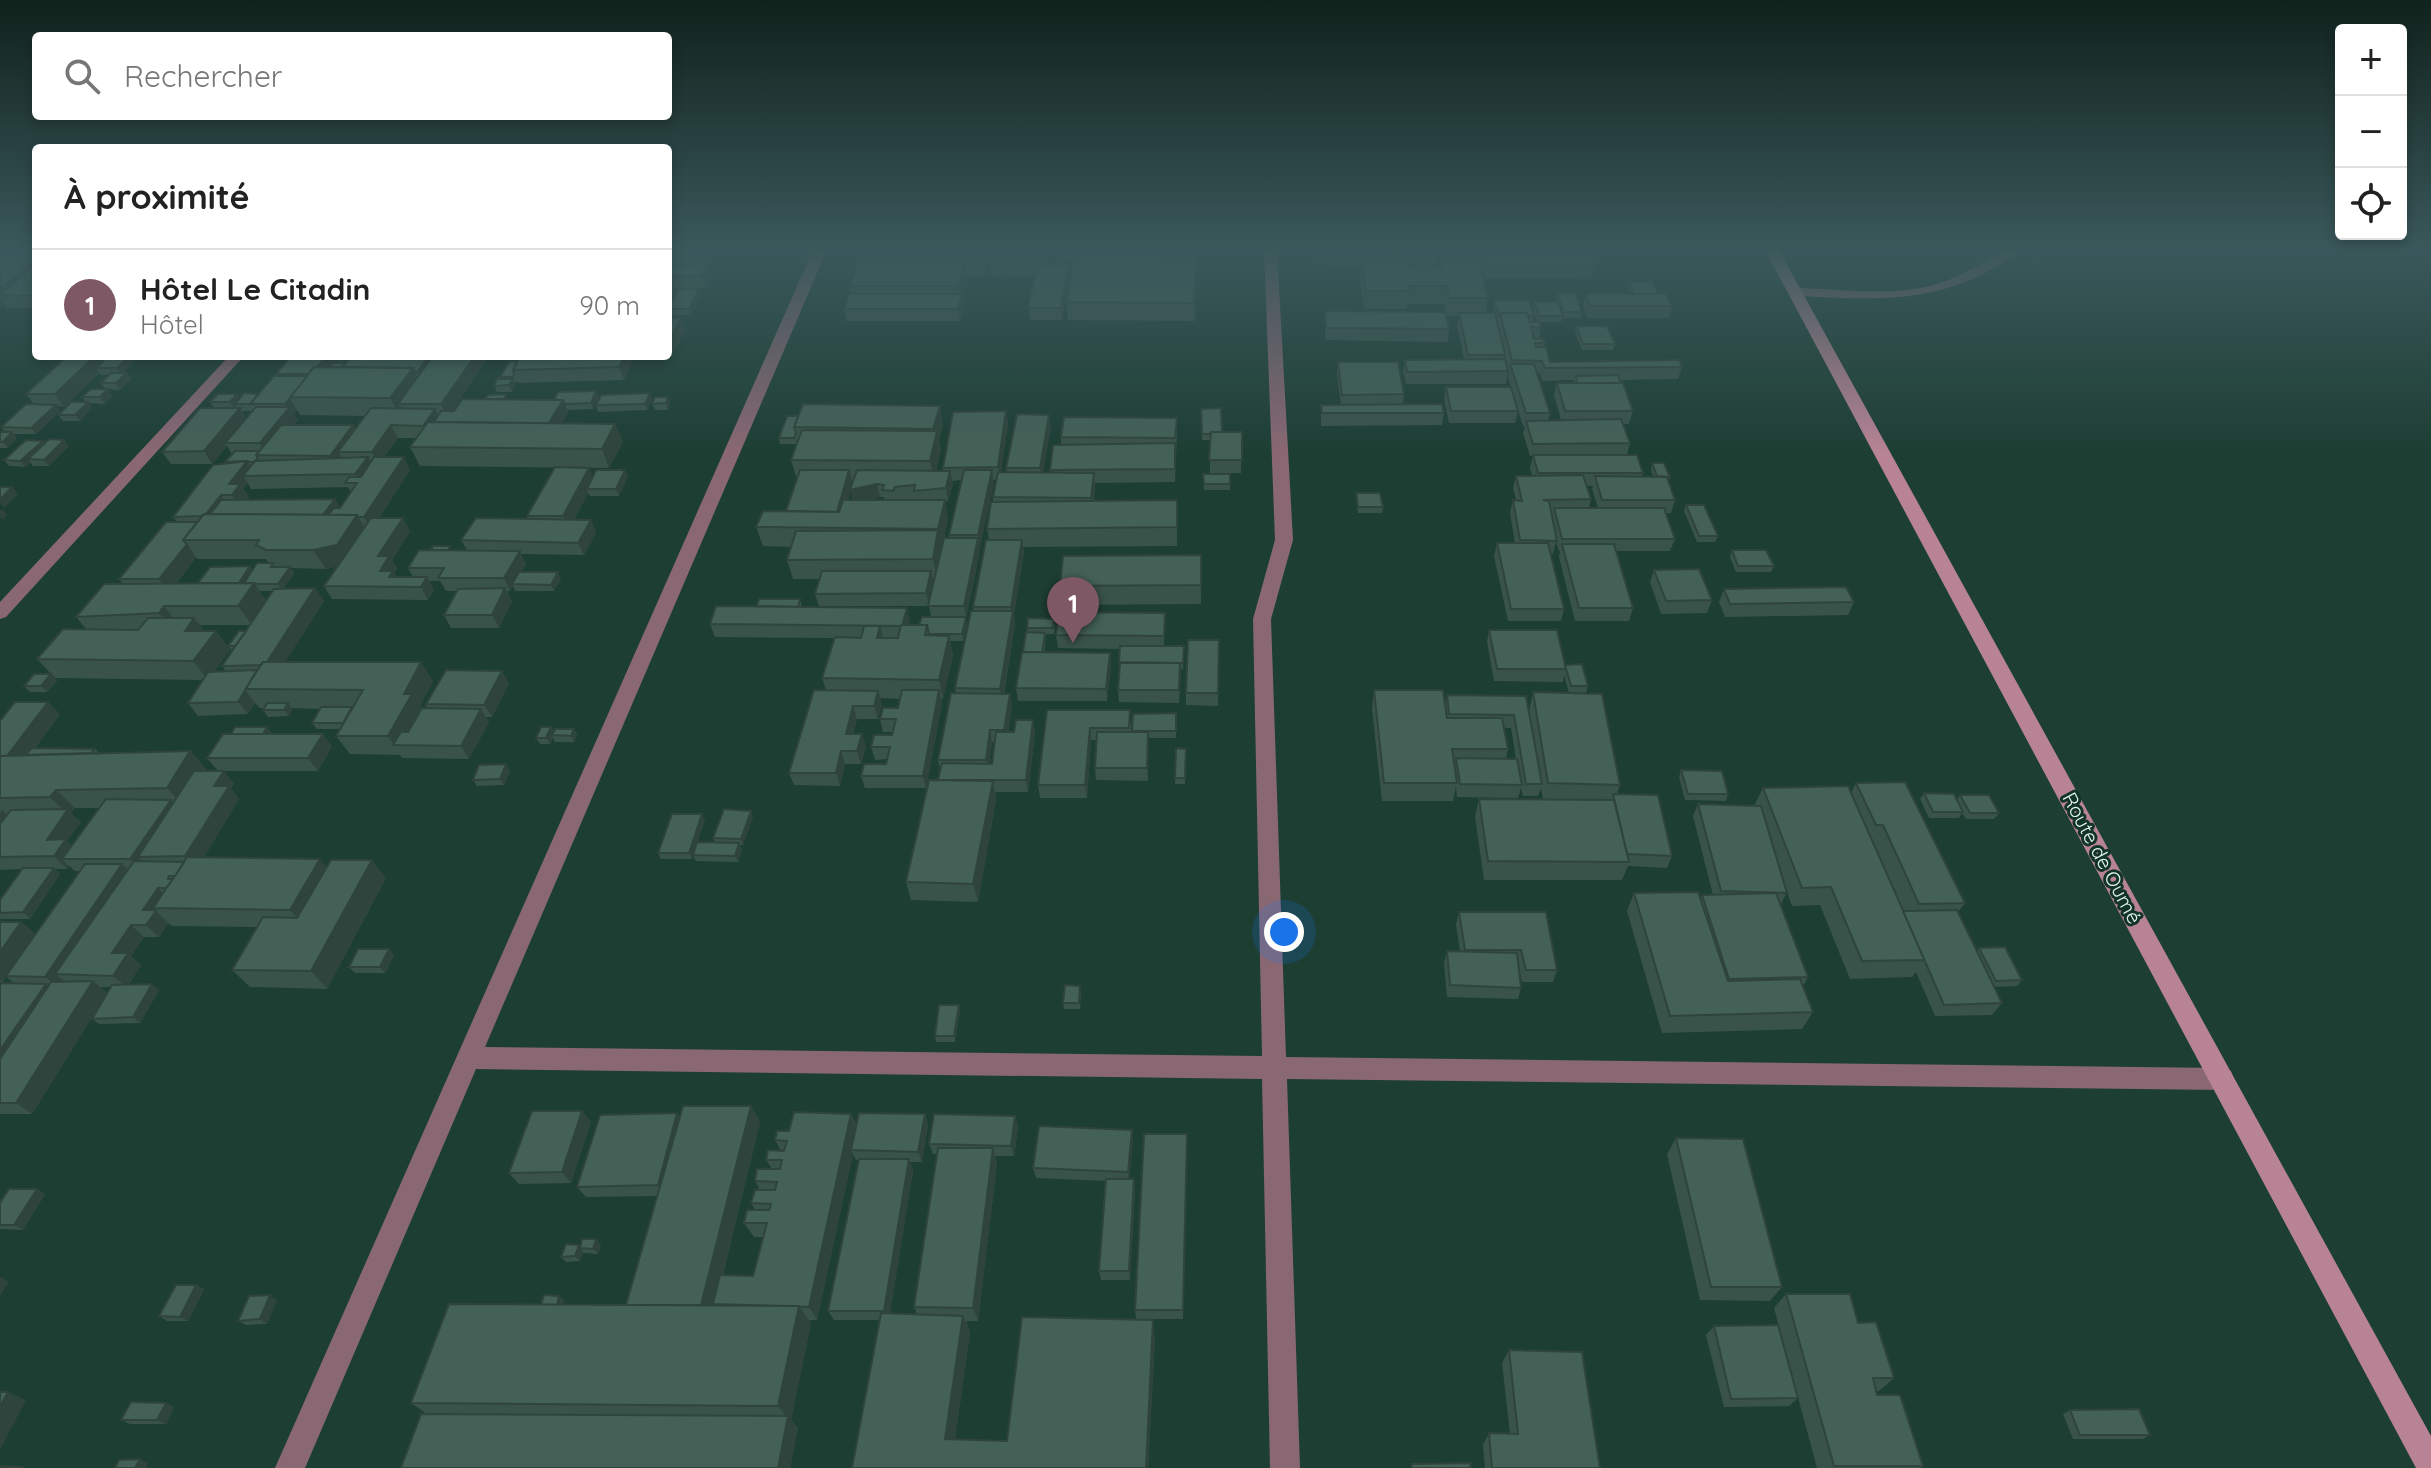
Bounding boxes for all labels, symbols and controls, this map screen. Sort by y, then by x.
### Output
map controls [2335,24,2407,240]
button: + [2335,24,2407,96]
search box [32,32,672,120]
icon: search [60,54,104,98]
text: Rechercher [124,57,282,95]
button: − [2335,96,2407,168]
button: locate [2335,168,2407,240]
text: À proximité [64,175,250,218]
text: Hôtel Le Citadin [140,270,370,308]
text: 1 [85,289,95,322]
text: 90 m [579,289,640,322]
text: Hôtel [140,308,204,341]
pin: 1 [1047,577,1099,643]
street label: Route de Oumé [2057,788,2148,928]
your location [1264,912,1304,952]

